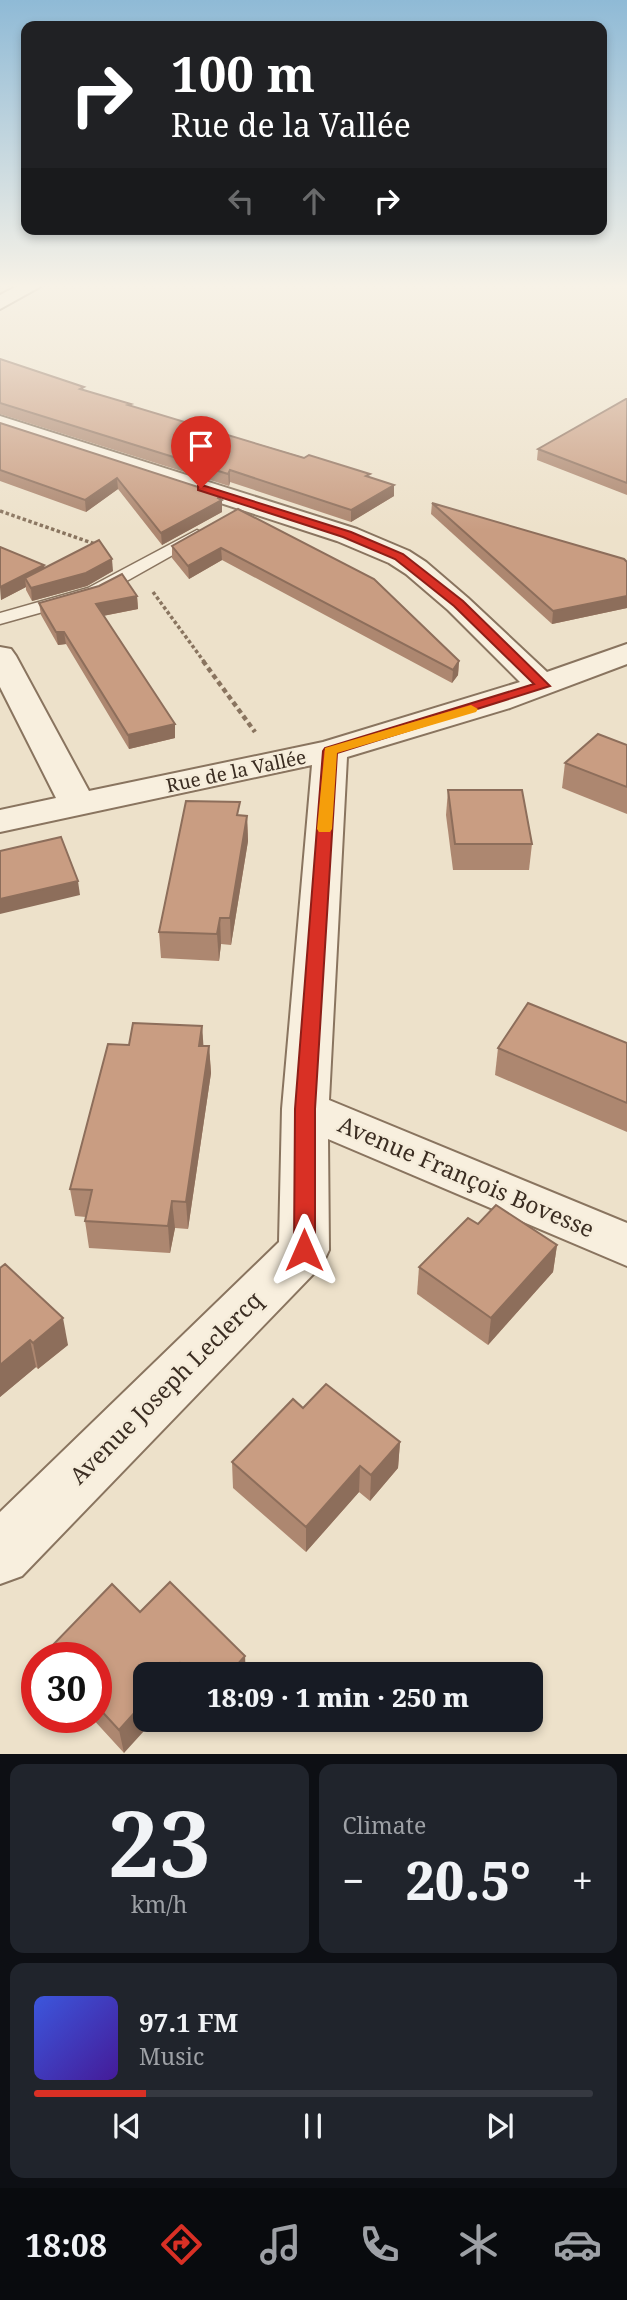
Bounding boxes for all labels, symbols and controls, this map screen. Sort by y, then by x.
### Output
text: 100 m [171,40,315,106]
icon: right [56,49,147,140]
text: Rue de la Vallée [171,103,411,146]
icon: left [222,182,260,220]
icon: ahead [295,182,333,220]
icon: right [368,182,406,220]
pin [171,416,231,488]
icon: arrive [182,427,220,465]
street label: Rue de la Vallée [164,743,308,799]
street label: Avenue François Bovesse [333,1108,599,1245]
position arrow [267,1213,341,1287]
street label: Avenue Joseph Leclercq [62,1284,269,1491]
speed limit sign: 30 [21,1642,112,1733]
text: 18:09 · 1 min · 250 m [207,1679,469,1715]
text: 23 [108,1780,211,1904]
text: Climate [343,1809,426,1841]
text: 20.5° [405,1844,531,1915]
text: − [343,1854,365,1906]
text: + [572,1854,593,1906]
text: km/h [131,1888,187,1920]
text: 97.1 FM [139,2004,238,2040]
text: Music [139,2040,204,2072]
icon: previous [108,2107,146,2145]
icon: pause [294,2107,332,2145]
icon: next [481,2107,519,2145]
icon: directions [157,2220,206,2269]
icon: music [256,2220,305,2269]
icon: phone [355,2220,404,2269]
icon: climate [454,2220,503,2269]
icon: car [553,2220,602,2269]
text: 18:08 [25,2223,107,2266]

